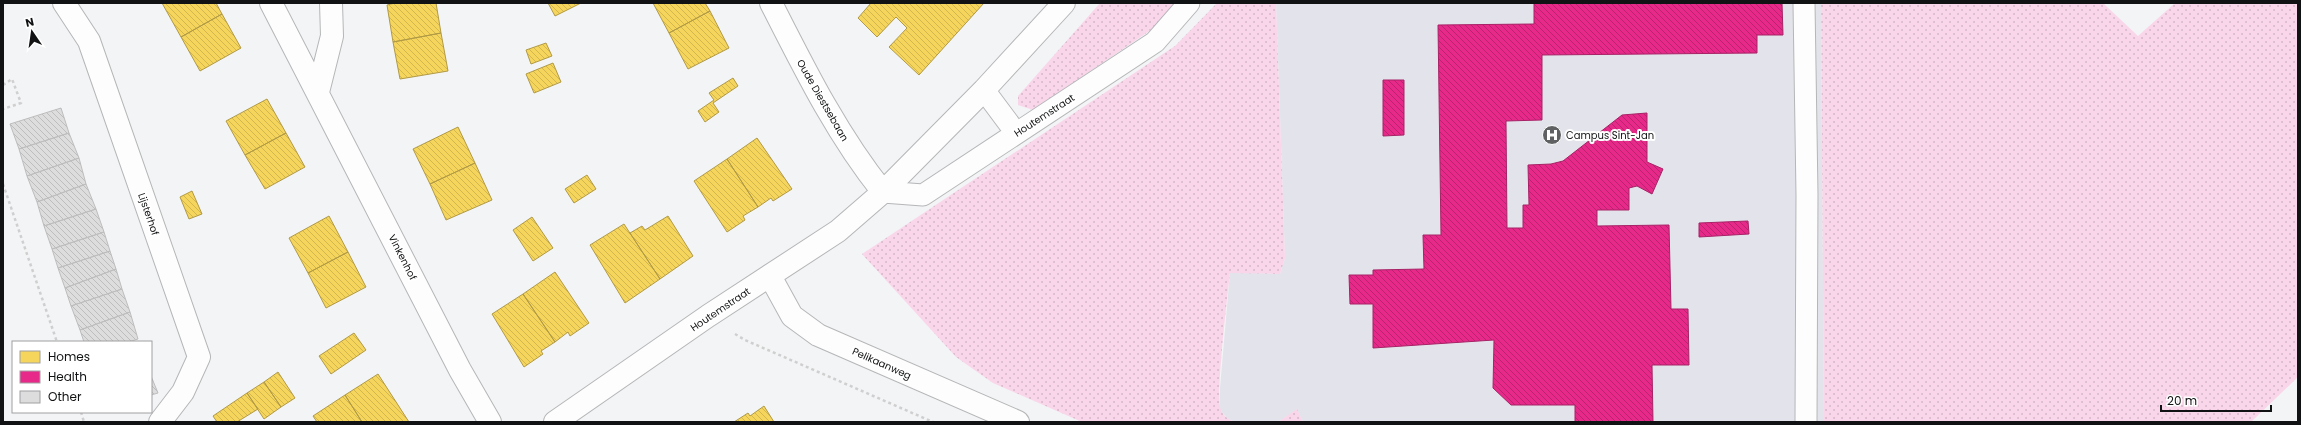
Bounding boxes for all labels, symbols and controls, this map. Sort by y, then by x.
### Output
north arrow [12,12,52,52]
text: N [24,14,36,31]
street label: Oude Diestsebaan [793,56,852,144]
street label: Houtemstraat [1011,90,1078,141]
hospital icon: Campus Sint-Jan [1541,124,1563,146]
place label: Campus Sint-Jan [1566,128,1654,143]
street label: Lijsterhof [134,191,163,237]
street label: Vinkenhof [385,232,420,283]
street label: Houtemstraat [687,284,754,335]
legend [12,341,152,413]
street label: Pelikaanweg [850,344,914,383]
text: Homes [48,348,90,365]
text: Health [48,368,87,385]
scale bar [2161,387,2271,413]
text: Other [48,388,82,405]
text: 20 m [2167,392,2197,409]

